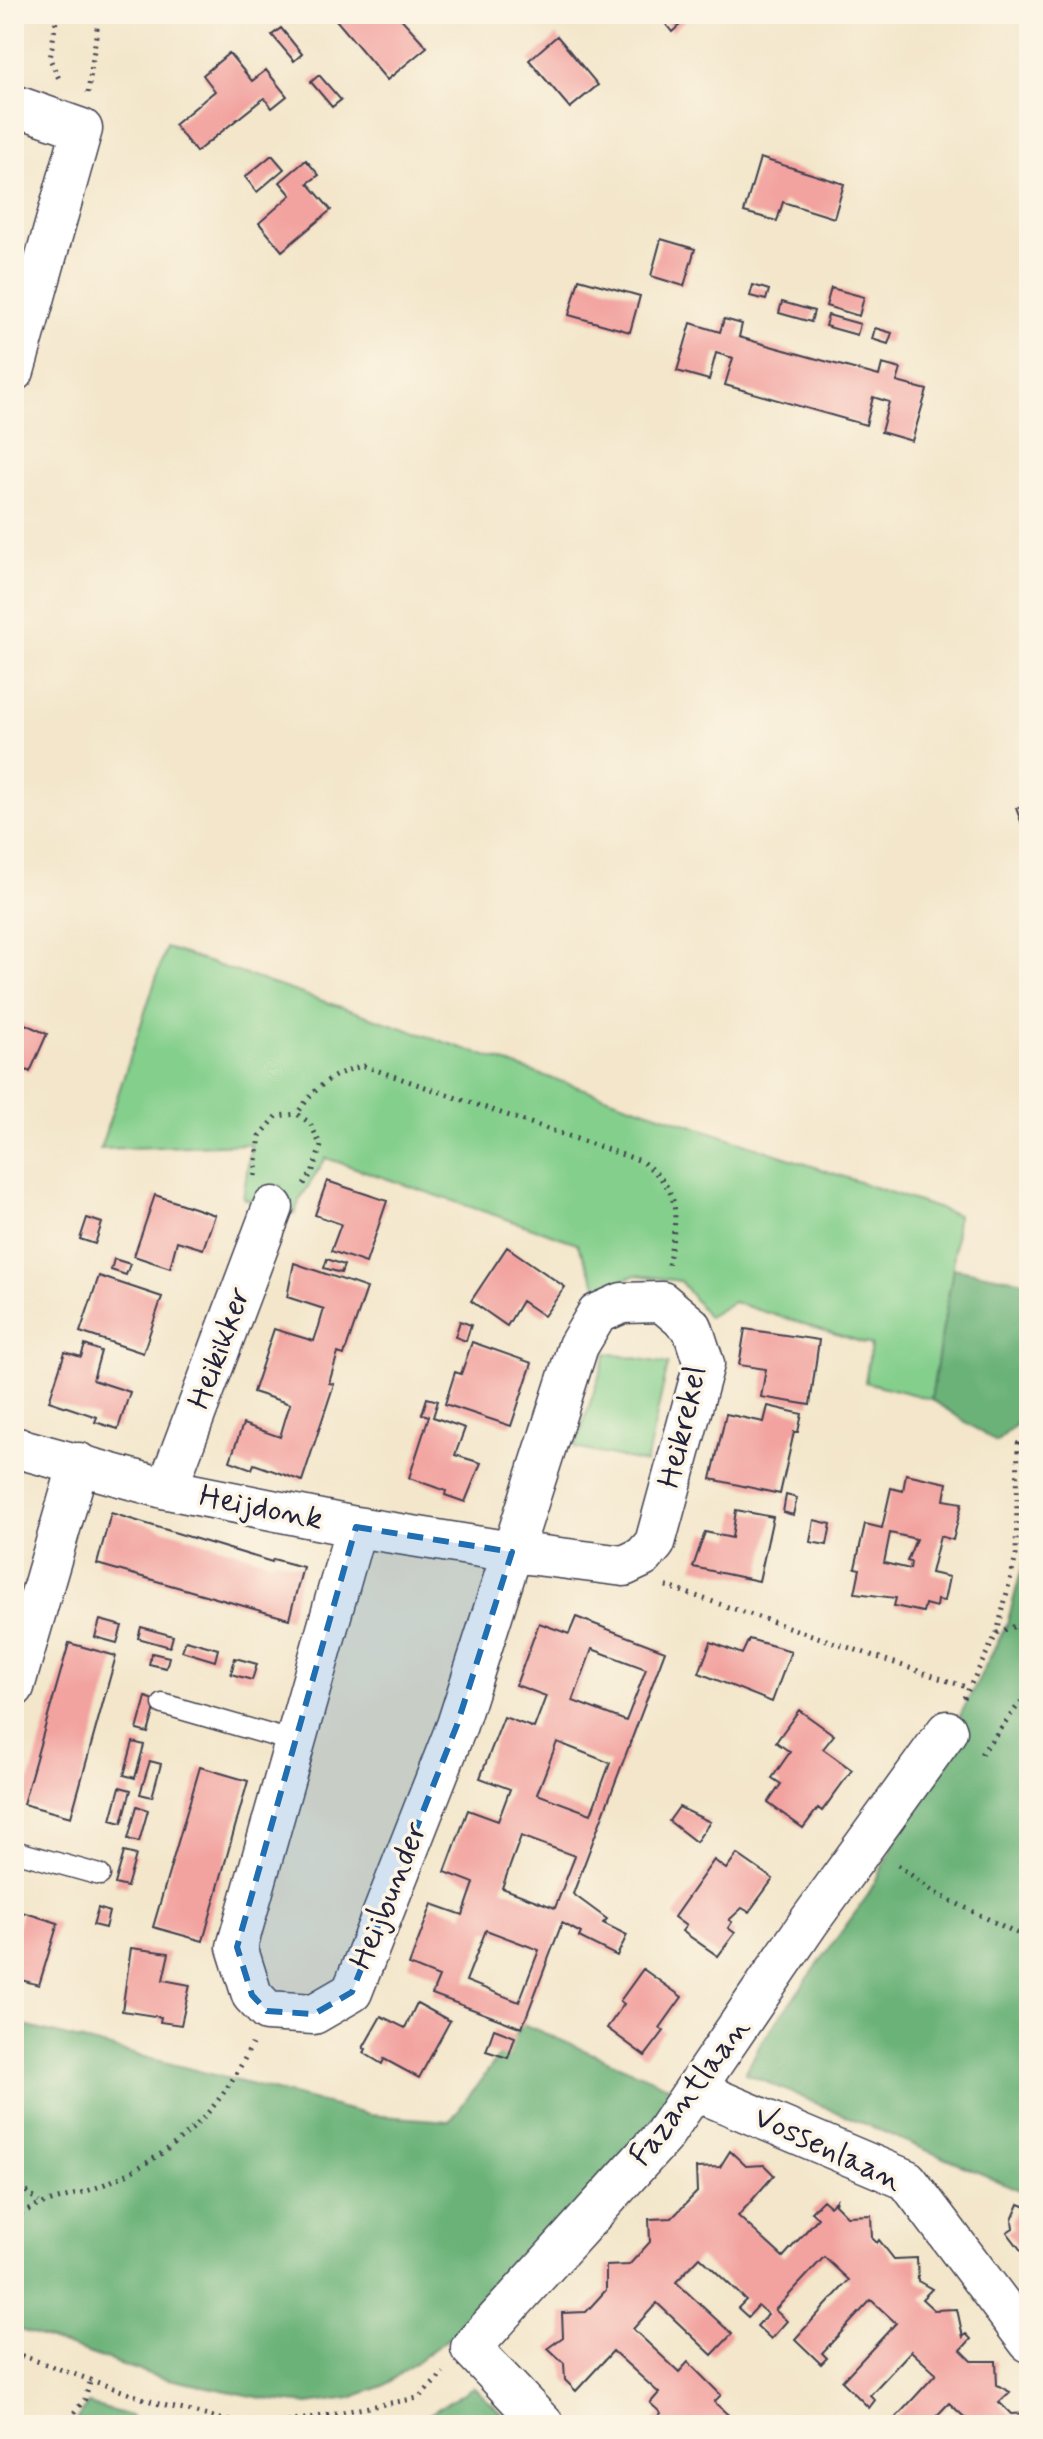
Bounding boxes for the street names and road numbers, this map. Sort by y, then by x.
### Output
street label: Heikikker [178,1281,262,1415]
street label: Heikrekel [649,1362,717,1492]
street label: Heijdonk [196,1475,326,1541]
street label: Heijbunder [340,1815,438,1976]
street label: Fazantlaan [620,2009,760,2175]
street label: Vossenlaan [747,2096,909,2202]

